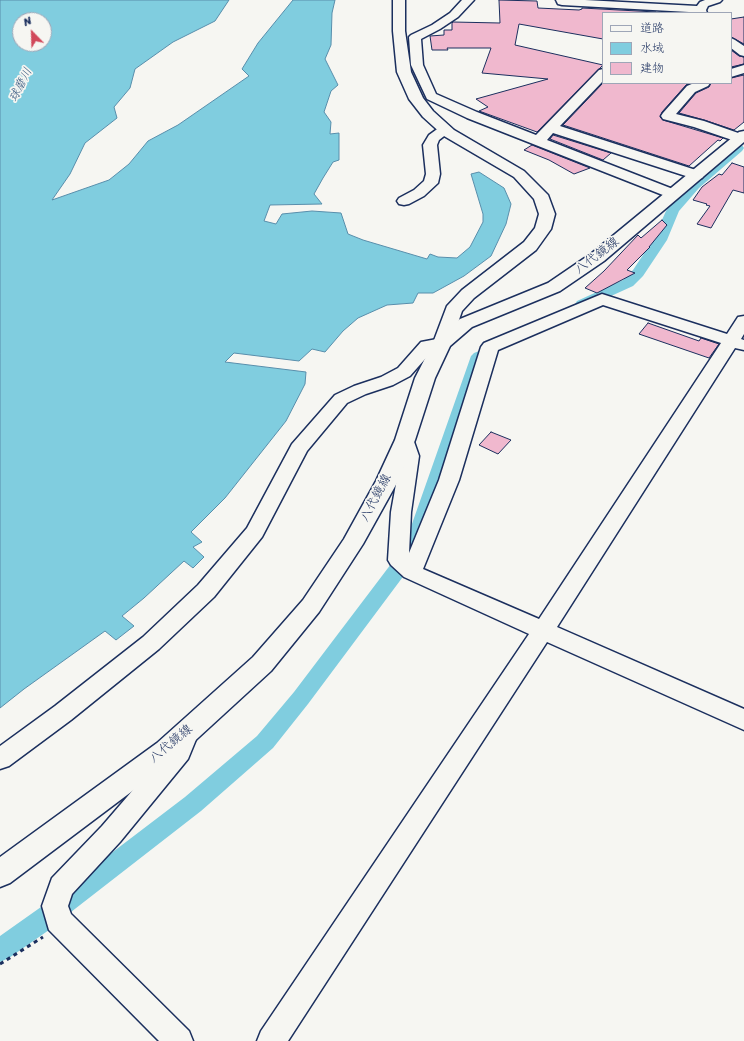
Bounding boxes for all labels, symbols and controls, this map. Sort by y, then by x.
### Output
text: N [20,11,35,32]
north arrow [12,12,52,52]
legend [602,12,732,84]
text: 道路 [640,17,664,39]
text: 水域 [640,37,664,59]
text: 建物 [640,57,664,79]
water label: 球磨川 [6,66,36,104]
street label: 八代鏡線 [572,234,622,278]
street label: 八代鏡線 [357,471,395,525]
street label: 八代鏡線 [146,721,196,767]

